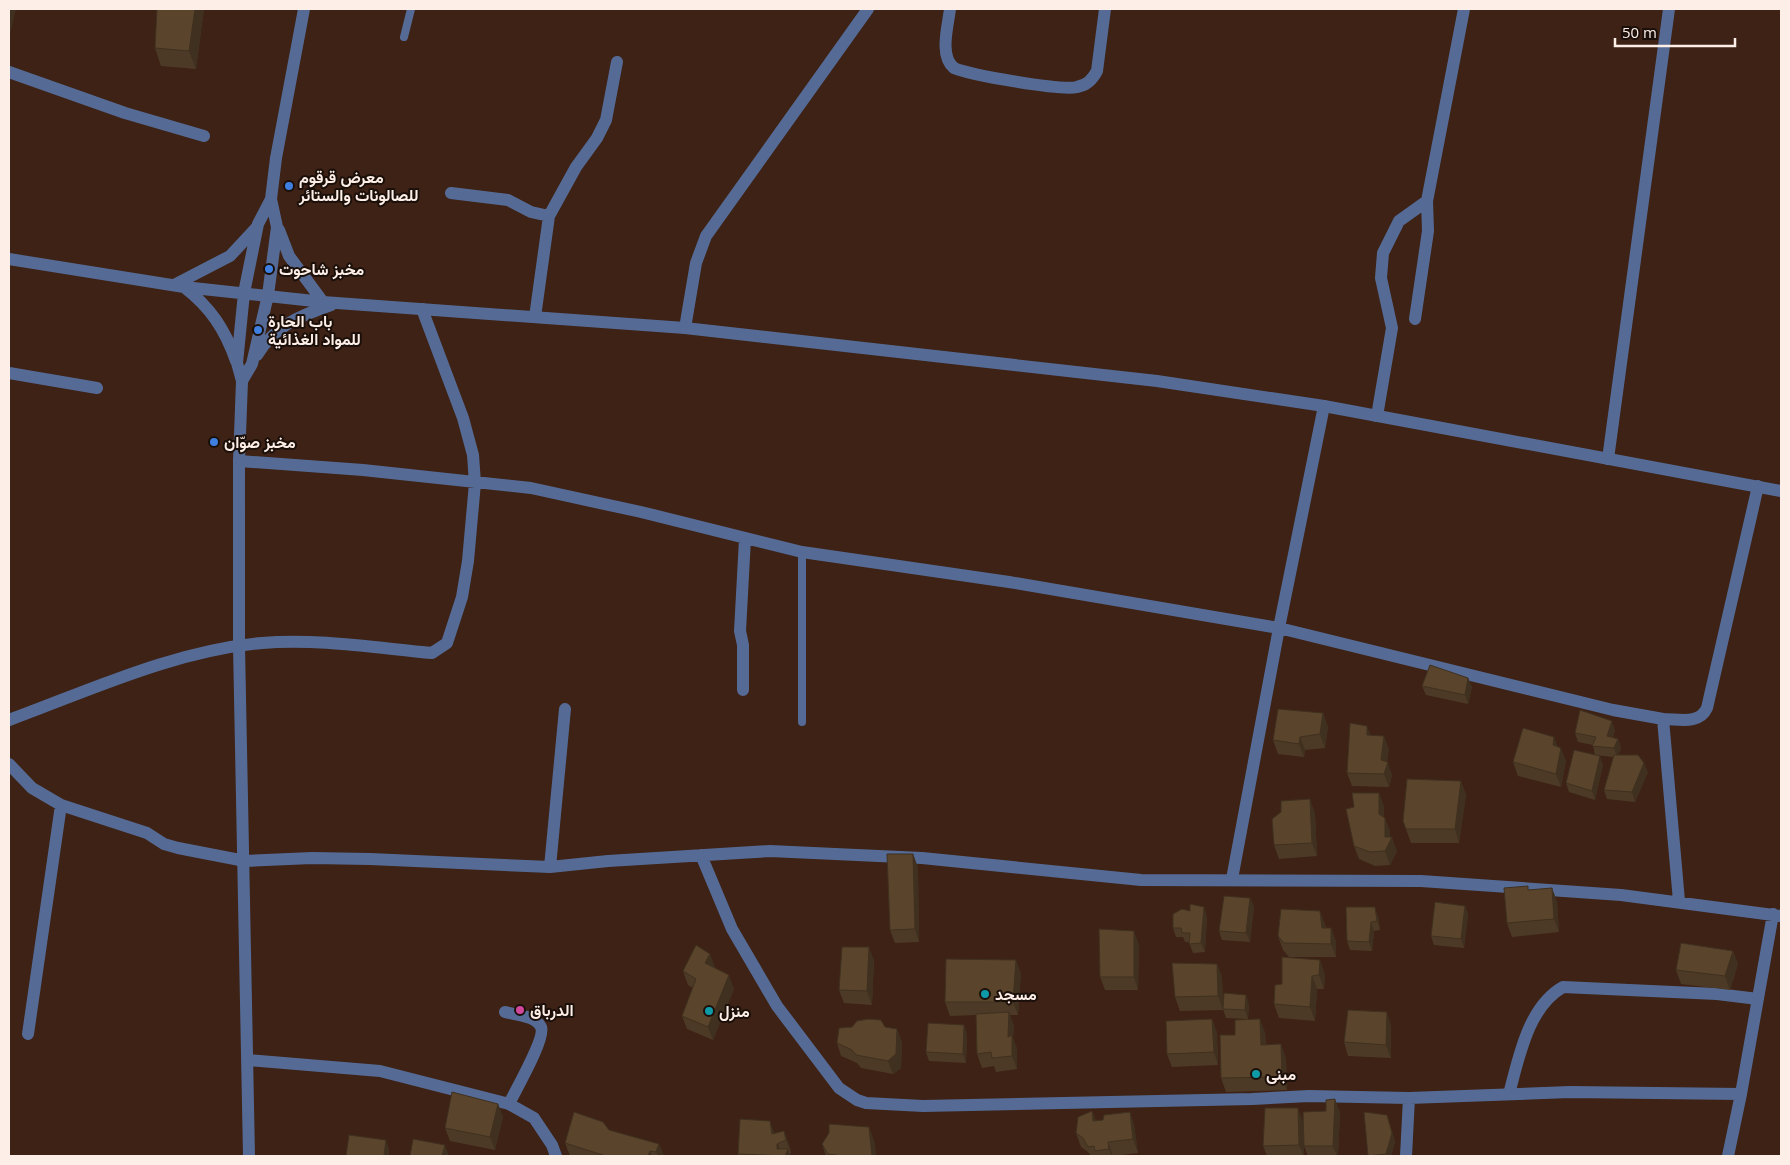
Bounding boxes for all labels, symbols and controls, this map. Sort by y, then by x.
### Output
scale bar [1615,15,1735,47]
text: 50 m [1622,22,1657,42]
place label: معرض قرقوم للصالونات والستائر [298,166,419,206]
marker: معرض قرقوم للصالونات والستائر [283,180,295,192]
place label: مخبز شاحوت [279,258,365,280]
marker: مخبز شاحوت [263,263,275,275]
place label: باب الحارة للمواد الغذائية [268,310,361,350]
marker: باب الحارة للمواد الغذائية [252,324,264,336]
place label: مخبز صوّان [224,431,296,453]
marker: مخبز صوّان [208,436,220,448]
place label: مسجد [995,983,1037,1005]
marker: مسجد [979,988,991,1000]
place label: الدرباق [530,999,574,1021]
place label: منزل [719,1000,750,1022]
marker: الدرباق [514,1004,526,1016]
marker: منزل [703,1005,715,1017]
place label: مبنى [1266,1063,1296,1085]
marker: مبنى [1250,1068,1262,1080]

